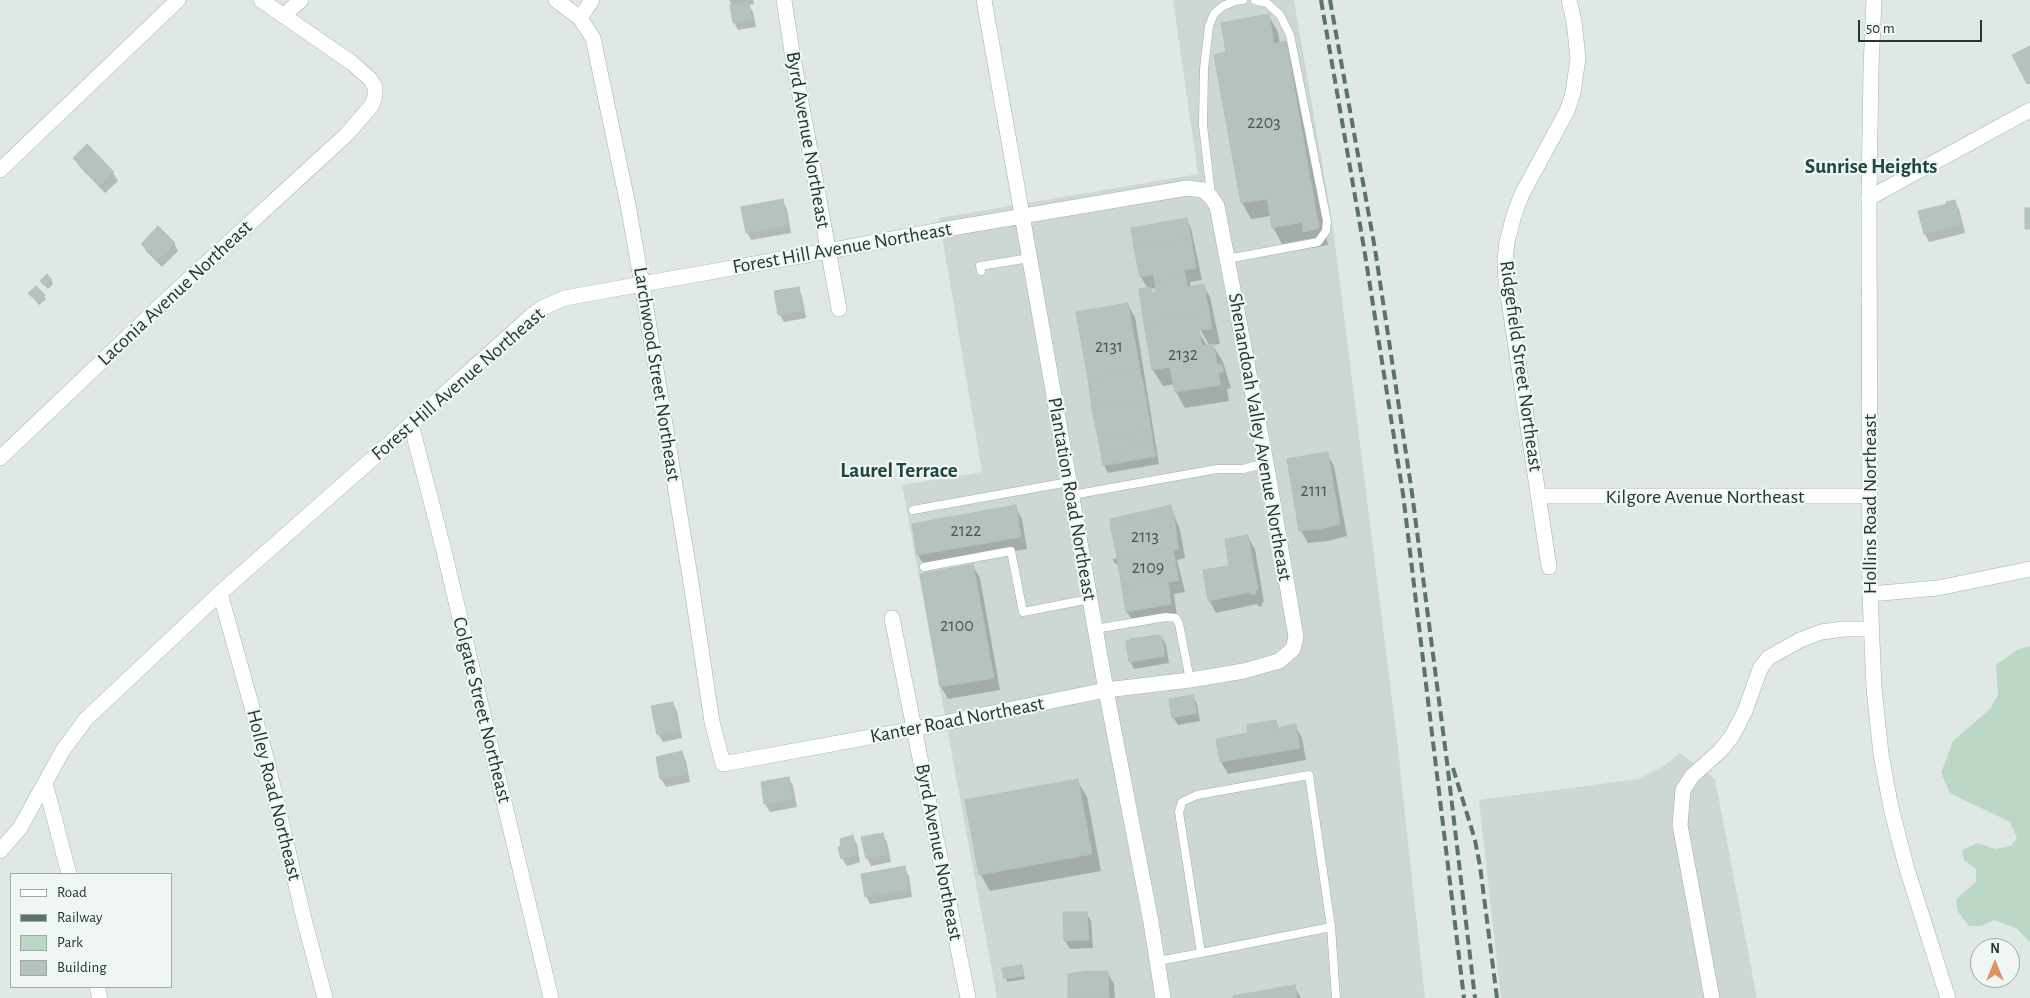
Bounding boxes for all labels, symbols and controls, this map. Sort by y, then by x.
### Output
scale bar [1860,10,1984,42]
text: 50 m [1866,21,1895,36]
street label: Byrd Avenue Northeast [781,50,835,230]
house number: 2203 [1247,112,1281,134]
district label: Sunrise Heights [1805,154,1937,180]
street label: Laconia Avenue Northeast [93,215,257,371]
street label: Forest Hill Avenue Northeast [731,217,953,279]
street label: Ridgefield Street Northeast [1494,259,1548,473]
street label: Larchwood Street Northeast [628,265,686,483]
street label: Shenandoah Valley Avenue Northeast [1223,291,1297,583]
street label: Forest Hill Avenue Northeast [366,302,550,466]
house number: 2131 [1095,336,1123,358]
house number: 2132 [1168,344,1198,366]
street label: Plantation Road Northeast [1042,395,1102,603]
street label: Hollins Road Northeast [1858,414,1882,594]
district label: Laurel Terrace [840,458,958,484]
house number: 2111 [1301,480,1327,502]
street label: Kilgore Avenue Northeast [1606,485,1804,509]
house number: 2122 [951,520,981,542]
house number: 2113 [1131,526,1159,548]
house number: 2109 [1132,557,1164,579]
street label: Colgate Street Northeast [447,615,517,805]
house number: 2100 [940,615,974,637]
street label: Kanter Road Northeast [868,691,1046,749]
street label: Holley Road Northeast [241,707,307,883]
street label: Byrd Avenue Northeast [910,762,968,942]
legend [10,873,172,988]
text: Road [57,885,87,900]
text: Railway [57,910,102,925]
text: Park [57,935,83,950]
north arrow [1970,938,2020,988]
text: N [1990,942,2000,956]
text: Building [57,960,107,975]

